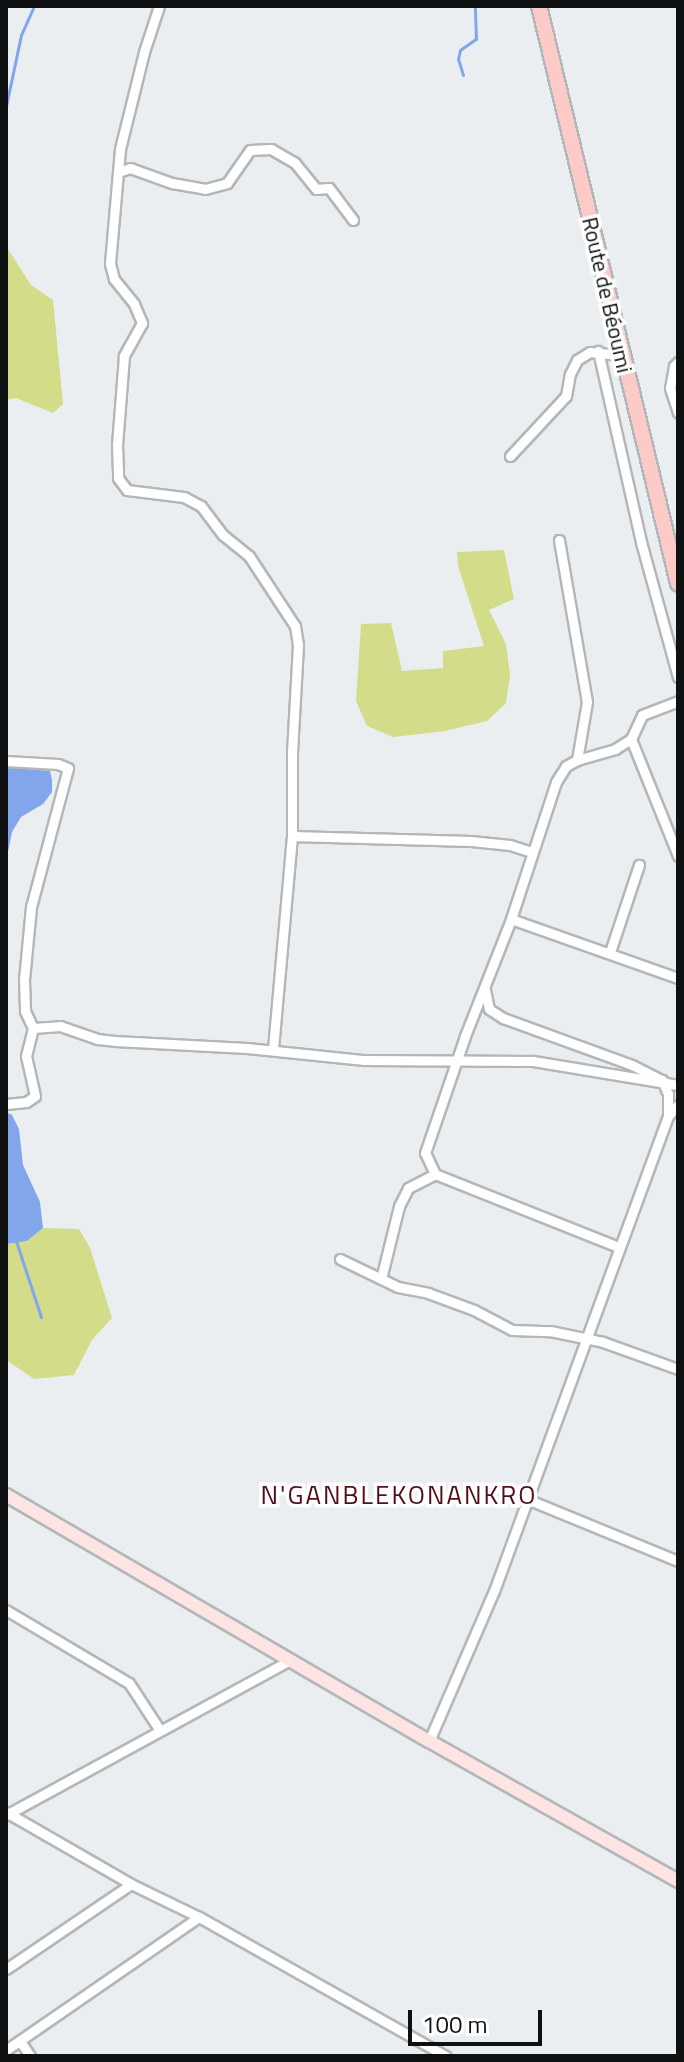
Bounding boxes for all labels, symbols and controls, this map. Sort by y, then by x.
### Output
street label: Route de Béoumi [576,215,638,375]
district label: N'GANBLEKONANKRO [260,1479,538,1511]
scale bar [412,1994,546,2044]
text: 100 m [422,2006,488,2042]

